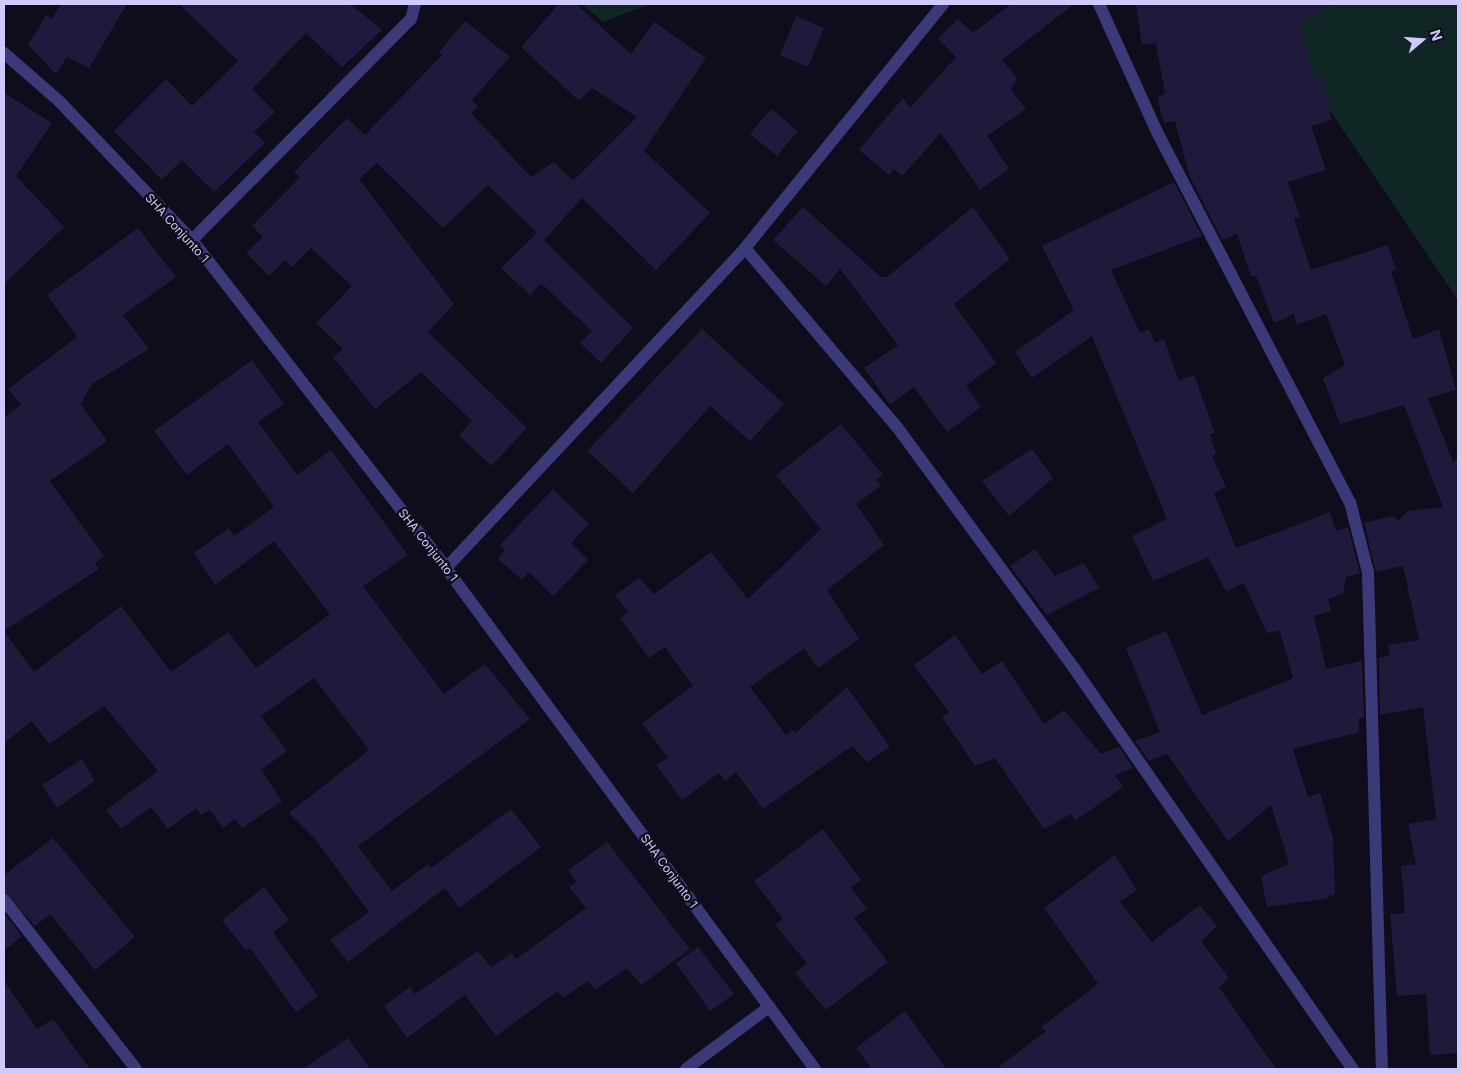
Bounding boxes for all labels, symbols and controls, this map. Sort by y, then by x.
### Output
north arrow [1397,15,1447,65]
text: N [1427,28,1446,43]
street label: SHA Conjunto 1 [142,191,212,265]
street label: SHA Conjunto 1 [395,506,461,584]
street label: SHA Conjunto 1 [637,831,701,911]

